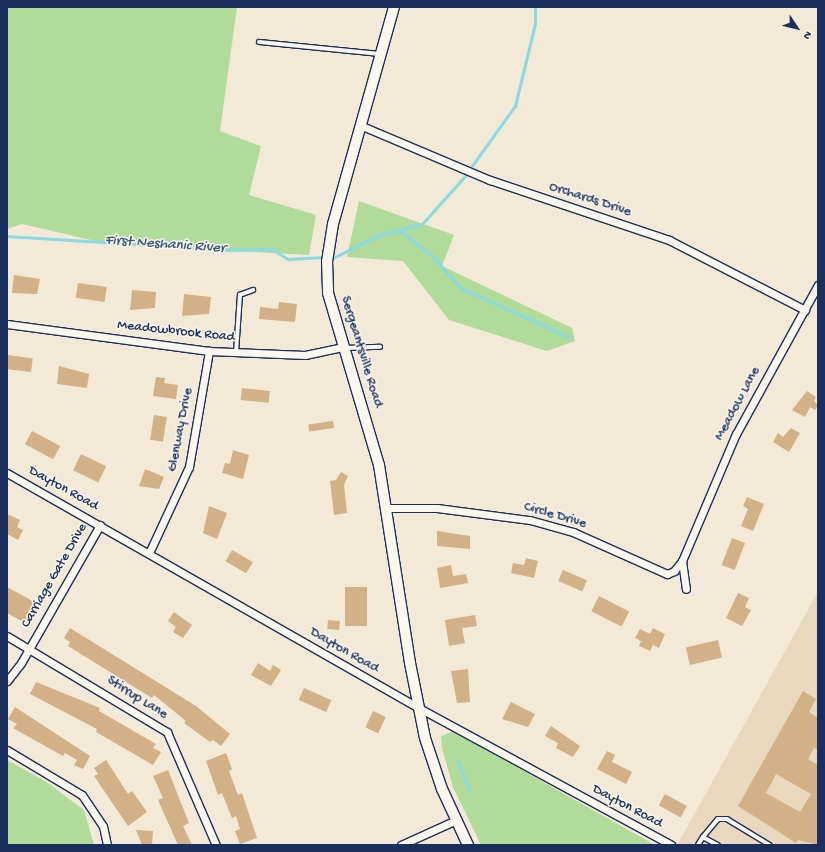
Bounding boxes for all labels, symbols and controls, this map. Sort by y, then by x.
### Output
north arrow [777,8,817,48]
text: N [800,28,814,41]
street label: Orchards Drive [547,179,633,221]
water label: First Neshanic River [104,232,226,258]
street label: Sergeantsville Road [336,294,386,410]
street label: Meadowbrook Road [116,317,236,347]
street label: Meadow Lane [712,364,764,444]
street label: Glenway Drive [165,387,197,473]
street label: Dayton Road [25,463,101,515]
street label: Circle Drive [522,499,588,533]
street label: Carriage Gate Drive [18,521,92,631]
street label: Dayton Road [306,624,382,678]
street label: Stirrup Lane [103,673,171,723]
street label: Dayton Road [589,781,665,833]

